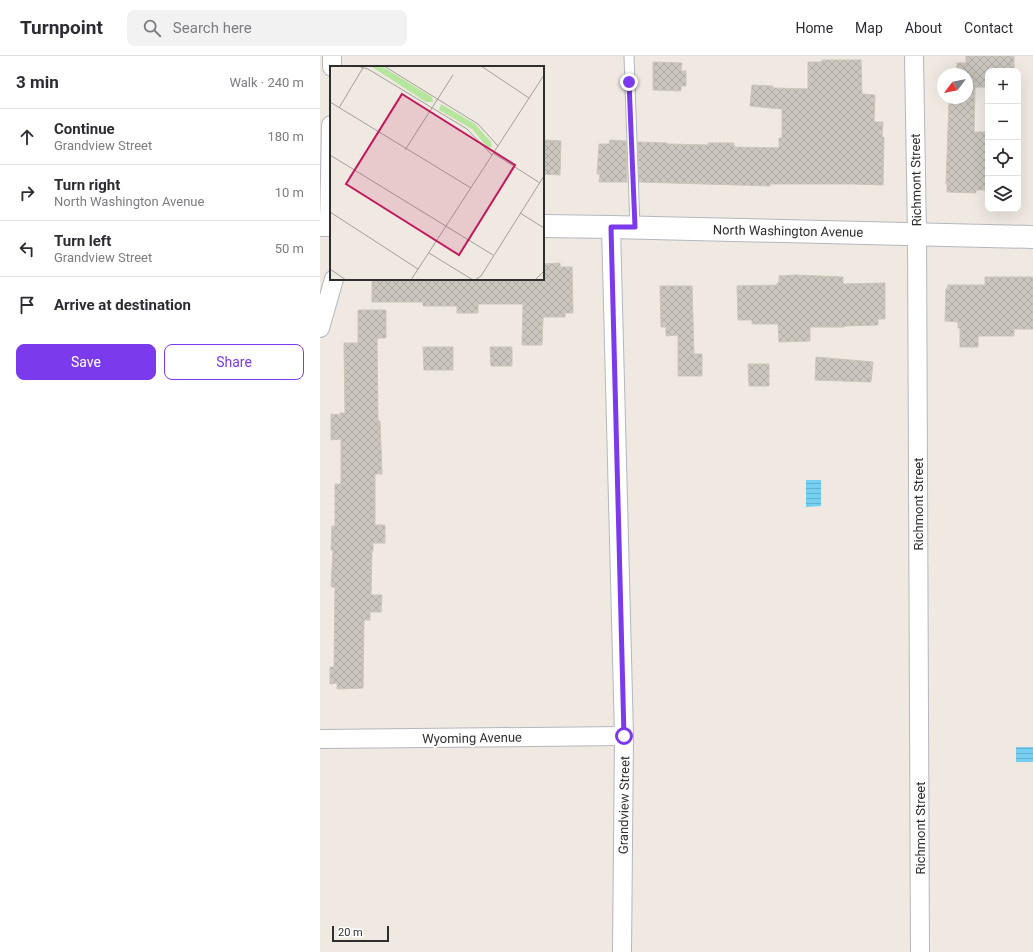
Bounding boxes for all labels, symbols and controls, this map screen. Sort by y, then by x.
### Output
search box [127,10,407,46]
text: Turnpoint [20,16,103,39]
icon: search [141,17,163,39]
text: Search here [173,19,252,37]
text: Home [795,20,833,36]
text: Map [855,20,883,36]
text: About [905,20,942,36]
text: Contact [964,20,1013,36]
inset map [330,66,544,280]
north arrow [937,68,973,104]
map controls [985,68,1021,212]
button: + [985,68,1021,104]
text: 3 min [16,72,59,92]
route end [620,73,638,91]
text: Walk · 240 m [229,75,304,90]
button: − [985,104,1021,140]
text: Continue [54,120,115,138]
icon: ahead [16,126,38,148]
text: 180 m [267,129,304,144]
street label: Richmont Street [908,133,924,227]
text: Grandview Street [54,138,152,153]
button: locate [985,140,1021,176]
text: Turn right [54,176,120,194]
button: layers [985,176,1021,212]
icon: right [16,182,38,204]
text: 10 m [275,185,304,200]
text: North Washington Avenue [54,194,204,209]
street label: North Washington Avenue [713,222,863,240]
text: Turn left [54,232,111,250]
icon: left [16,238,38,260]
text: 50 m [275,241,304,256]
text: Grandview Street [54,250,152,265]
icon: arrive [16,294,38,316]
text: Arrive at destination [54,296,191,314]
button: Save [16,344,156,380]
button: Share [164,344,304,380]
street label: Richmont Street [911,458,926,550]
route start [615,727,633,745]
street label: Wyoming Avenue [422,730,522,746]
street label: Grandview Street [616,756,632,854]
street label: Richmont Street [913,782,928,874]
scale bar [332,924,389,943]
text: 20 m [338,926,363,939]

